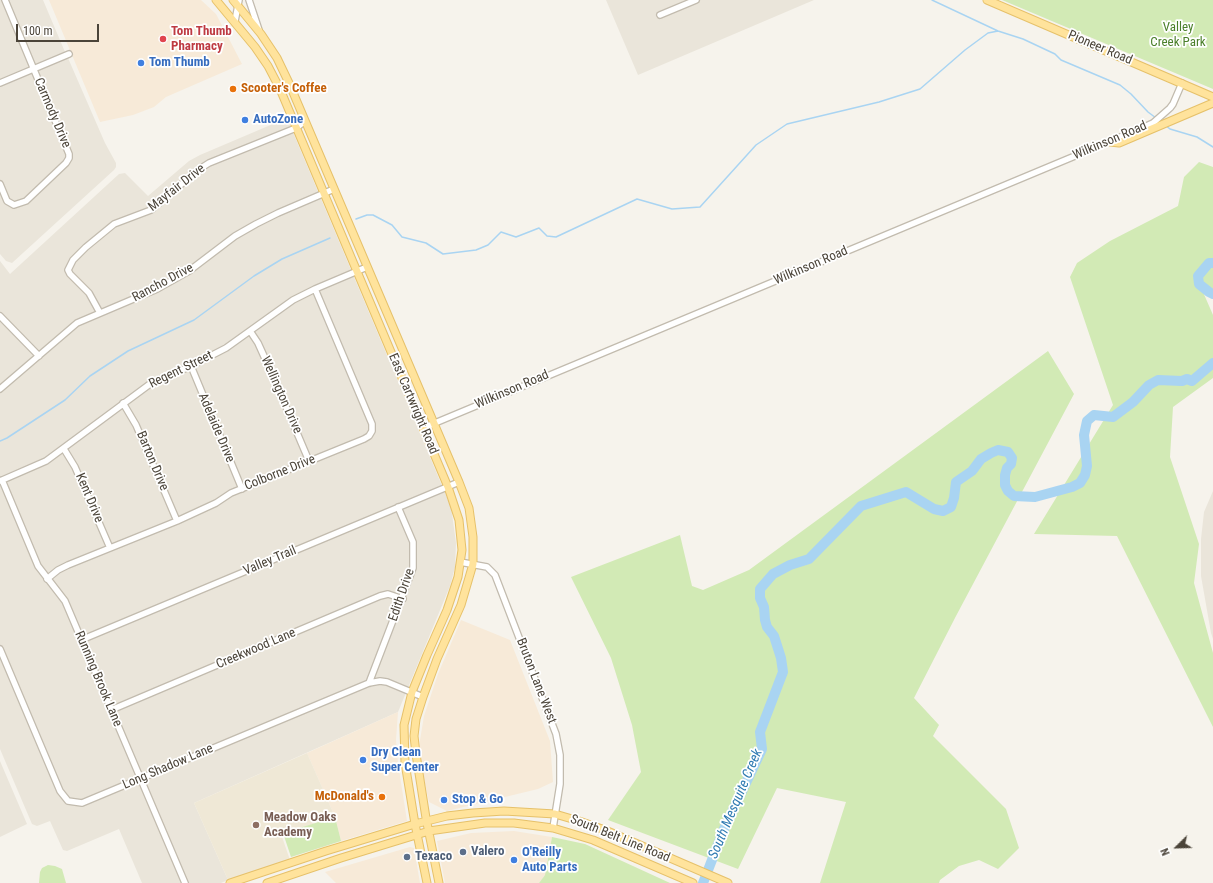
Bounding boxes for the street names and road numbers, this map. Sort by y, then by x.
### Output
street label: Pioneer Road [1066,27,1134,69]
street label: Carmody Drive [30,76,74,150]
street label: Wilkinson Road [1071,118,1149,164]
street label: Mayfair Drive [146,161,208,215]
street label: Wilkinson Road [772,243,850,289]
street label: Rancho Drive [130,260,196,306]
street label: Regent Street [147,348,215,392]
street label: East Cartwright Road [385,351,441,457]
street label: Wellington Drive [257,354,305,436]
street label: Wilkinson Road [473,367,551,413]
street label: Adelaide Drive [194,391,238,465]
street label: Barton Drive [132,429,172,493]
street label: Colborne Drive [242,452,318,494]
street label: Kent Drive [72,471,106,525]
street label: Valley Trail [241,543,299,579]
street label: Edith Drive [386,567,418,623]
street label: Creekwood Lane [214,625,298,673]
street label: Running Brook Lane [71,629,125,729]
street label: Bruton Lane West [513,636,559,726]
street label: Long Shadow Lane [120,741,216,793]
street label: South Belt Line Road [568,812,672,866]

